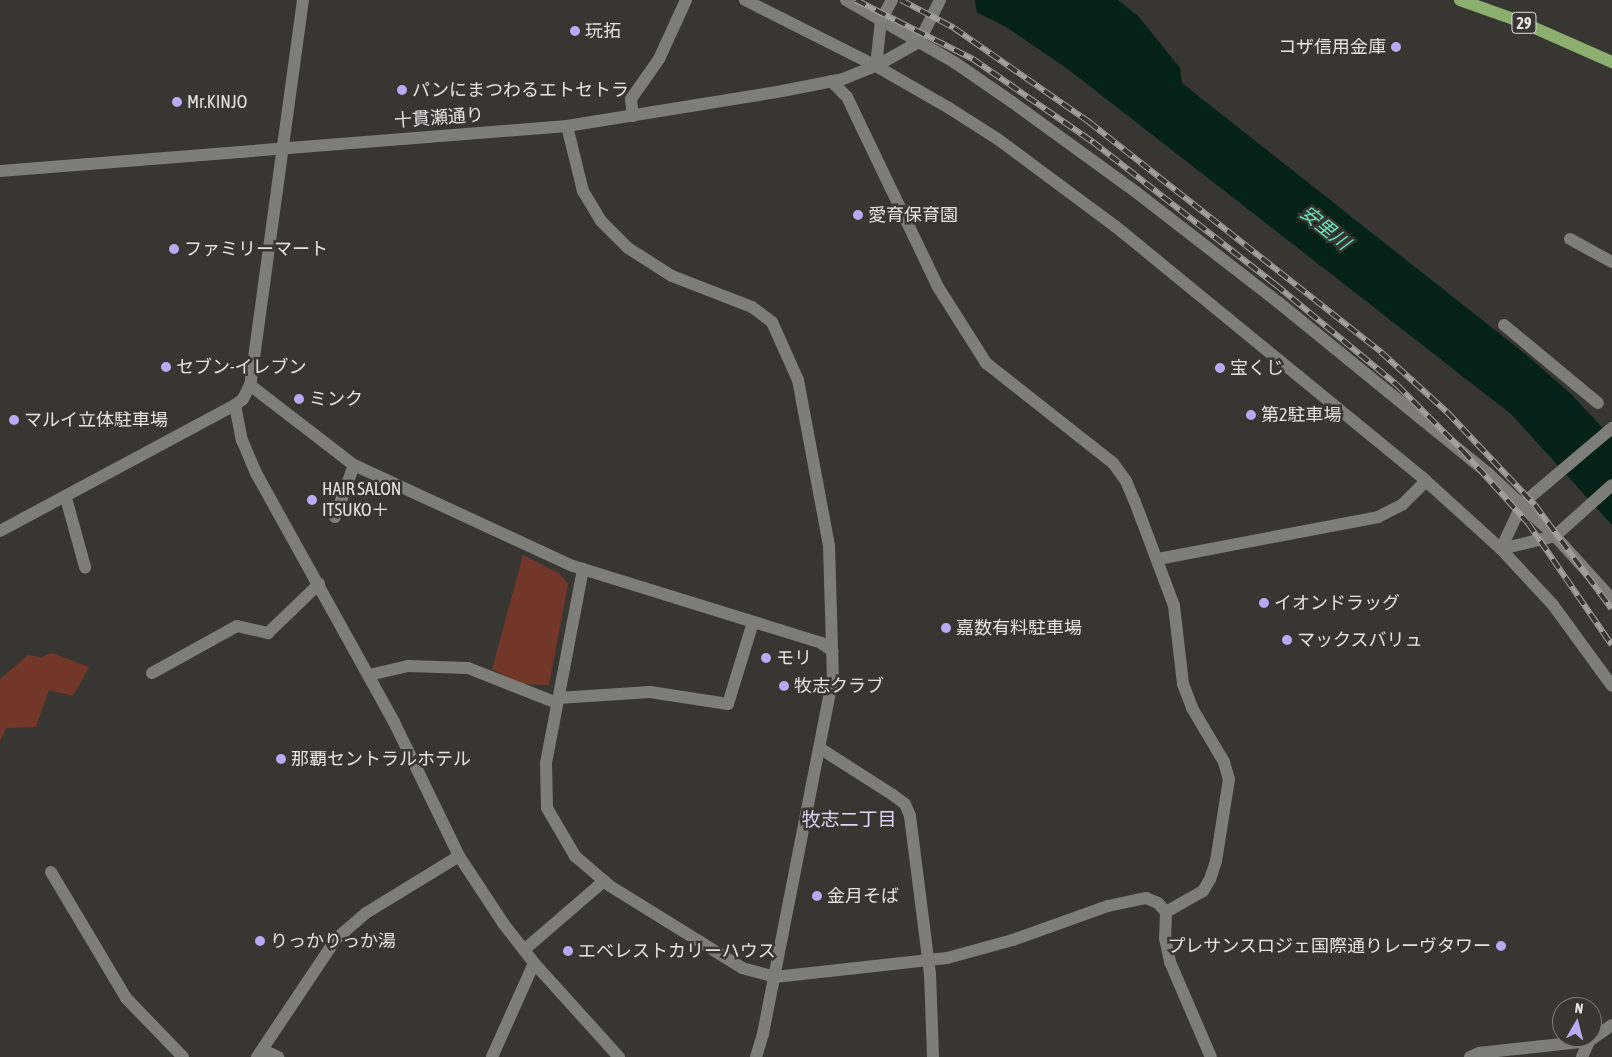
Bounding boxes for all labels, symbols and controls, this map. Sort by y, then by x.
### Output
road number: 29 [1510,9,1538,36]
place label: 玩拓 [585,20,621,42]
marker: 玩拓 [569,25,581,37]
place label: コザ信用金庫 [1278,36,1386,58]
marker: コザ信用金庫 [1390,41,1402,53]
place label: パンにまつわるエトセトラ [412,79,628,101]
marker: パンにまつわるエトセトラ [396,84,408,96]
place label: Mr.KINJO [187,91,247,113]
marker: Mr.KINJO [171,96,183,108]
street label: 十貫瀬通り [393,104,485,132]
water label: 安里川 [1296,201,1354,255]
place label: 愛育保育園 [868,204,958,226]
marker: 愛育保育園 [852,209,864,221]
place label: ファミリーマート [184,238,328,260]
marker: ファミリーマート [168,243,180,255]
place label: セブン-イレブン [176,356,306,378]
place label: 宝くじ [1230,357,1284,379]
marker: セブン-イレブン [160,361,172,373]
marker: 宝くじ [1214,362,1226,374]
place label: ミンク [309,388,363,410]
marker: ミンク [293,393,305,405]
place label: 第2駐車場 [1261,404,1341,426]
place label: マルイ立体駐車場 [24,409,168,431]
marker: 第2駐車場 [1245,409,1257,421]
marker: マルイ立体駐車場 [8,414,20,426]
place label: HAIR SALON ITSUKO＋ [322,479,401,522]
marker: HAIR SALON ITSUKO＋ [306,494,318,506]
place label: イオンドラッグ [1274,592,1400,614]
marker: イオンドラッグ [1258,597,1270,609]
place label: 嘉数有料駐車場 [956,617,1082,639]
marker: 嘉数有料駐車場 [940,622,952,634]
place label: マックスバリュ [1297,629,1423,651]
marker: マックスバリュ [1281,634,1293,646]
place label: モリ [776,647,812,669]
marker: モリ [760,652,772,664]
place label: 牧志クラブ [794,675,884,697]
marker: 牧志クラブ [778,680,790,692]
place label: 那覇セントラルホテル [291,748,471,770]
marker: 那覇セントラルホテル [275,753,287,765]
district label: 牧志二丁目 [802,809,896,831]
place label: 金月そば [827,885,899,907]
marker: 金月そば [811,890,823,902]
place label: りっかりっか湯 [270,930,396,952]
marker: りっかりっか湯 [254,935,266,947]
place label: プレサンスロジェ国際通りレーヴタワー [1167,935,1491,957]
place label: エベレストカリーハウス [578,940,776,962]
marker: プレサンスロジェ国際通りレーヴタワー [1495,940,1507,952]
marker: エベレストカリーハウス [562,945,574,957]
north arrow [1552,997,1602,1047]
text: N [1574,1000,1584,1017]

